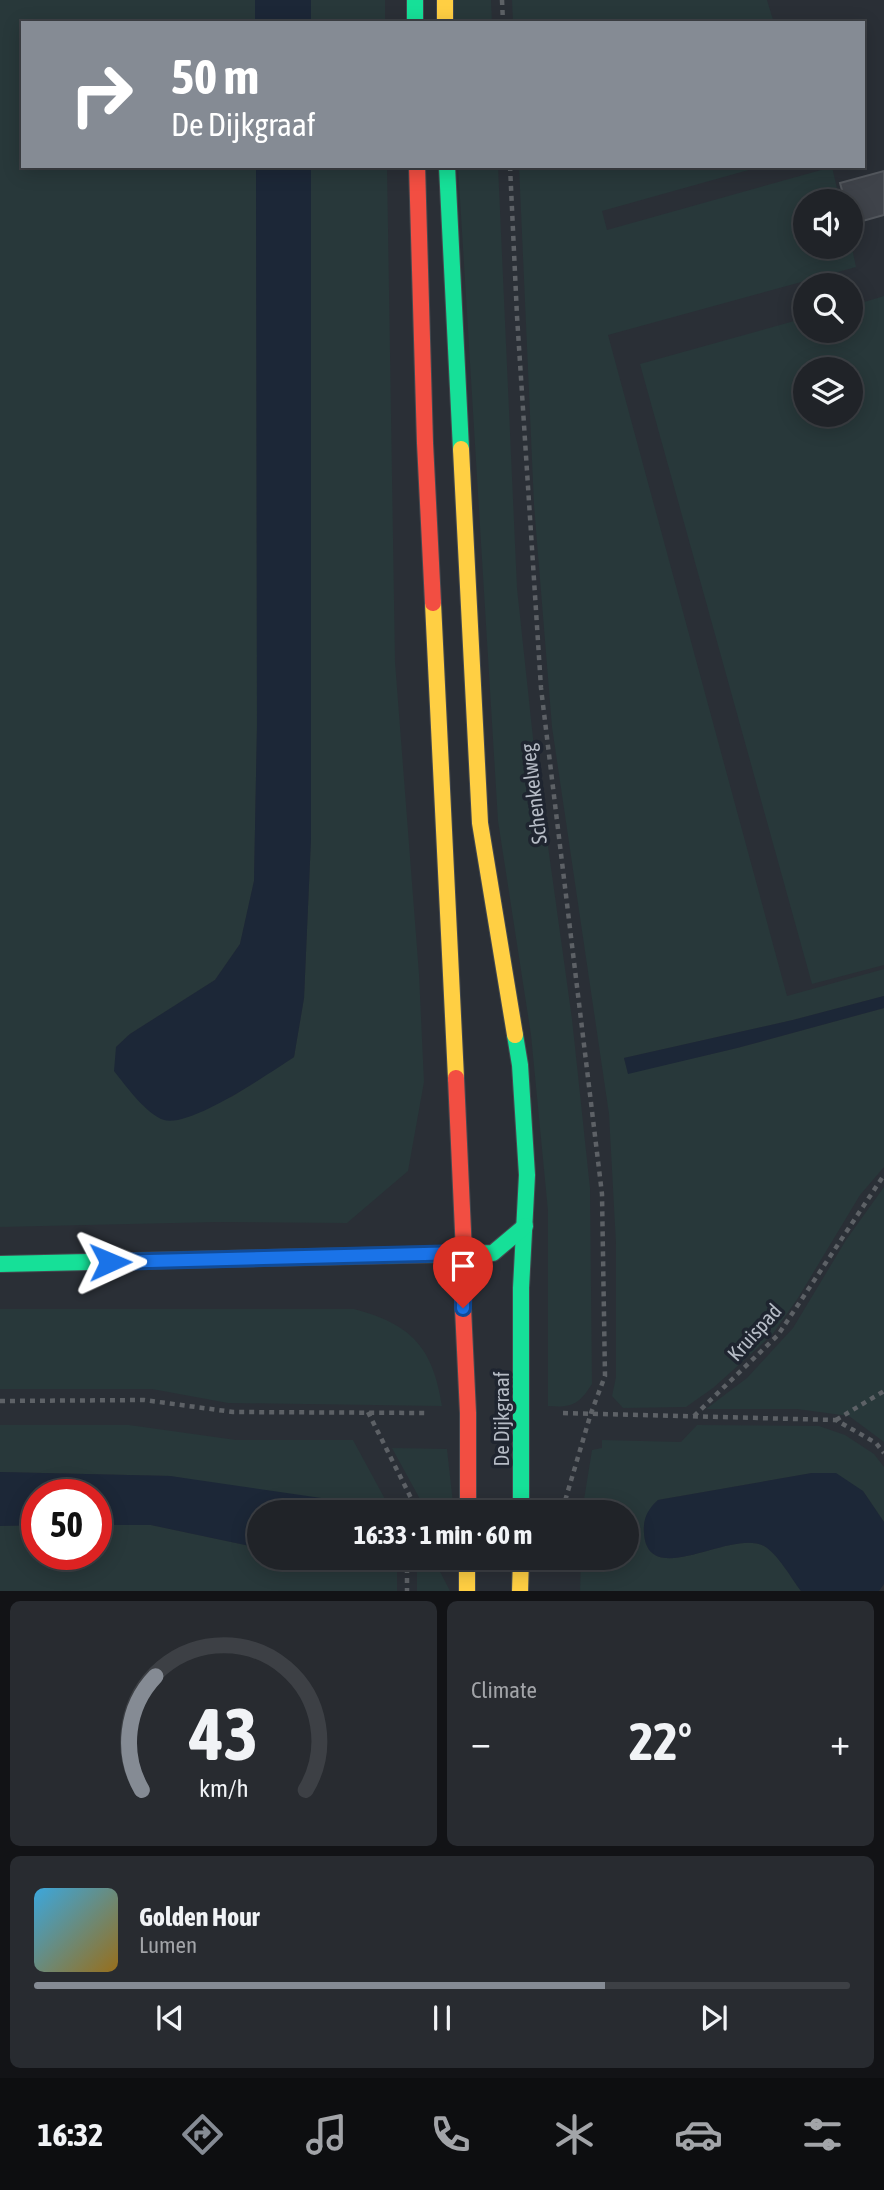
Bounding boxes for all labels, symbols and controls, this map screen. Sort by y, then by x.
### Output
text: 50 m [171,48,259,104]
icon: right [56,49,147,140]
text: De Dijkgraaf [171,106,316,143]
map controls [793,189,863,427]
button: sound [793,189,863,259]
button: search [793,273,863,343]
button: layers [793,357,863,427]
street label: Schenkelweg [515,742,551,846]
position arrow [73,1225,147,1299]
pin [433,1236,493,1308]
icon: arrive [444,1247,482,1285]
street label: Kruispad [722,1299,786,1365]
street label: De Dijkgraaf [489,1371,513,1466]
speed limit sign: 50 [21,1479,112,1570]
text: 16:33 · 1 min · 60 m [354,1520,532,1550]
text: Climate [471,1677,537,1703]
text: 43 [188,1692,258,1775]
text: 22° [629,1711,692,1771]
text: − [471,1720,491,1763]
text: + [830,1720,850,1763]
text: km/h [199,1773,248,1801]
text: Golden Hour [139,1902,259,1932]
text: Lumen [139,1932,197,1958]
icon: previous [151,1999,189,2037]
icon: pause [423,1999,461,2037]
icon: next [695,1999,733,2037]
icon: directions [178,2110,227,2159]
icon: music [302,2110,351,2159]
icon: phone [426,2110,475,2159]
icon: climate [550,2110,599,2159]
icon: car [674,2110,723,2159]
icon: filters [798,2110,847,2159]
text: 16:32 [37,2116,103,2153]

